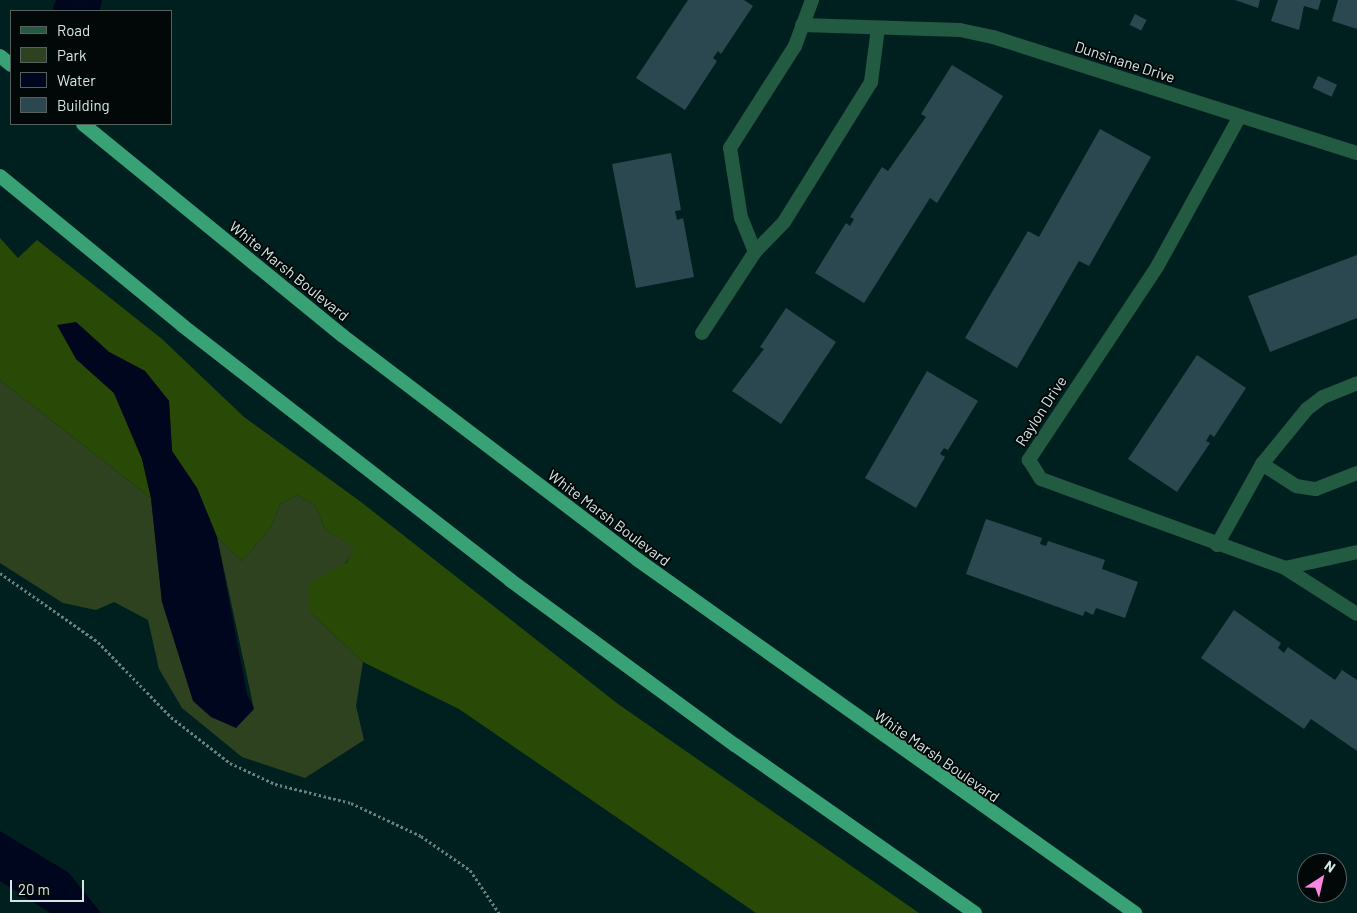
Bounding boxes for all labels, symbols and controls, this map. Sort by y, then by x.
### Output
legend [10,10,172,125]
text: Road [57,21,90,39]
street label: Dunsinane Drive [1073,37,1177,87]
text: Park [57,46,86,64]
text: Water [57,71,96,89]
text: Building [57,96,110,114]
street label: White Marsh Boulevard [226,217,352,325]
street label: Raylon Drive [1012,373,1070,449]
street label: White Marsh Boulevard [544,466,674,570]
street label: White Marsh Boulevard [871,706,1003,806]
north arrow [1297,853,1347,903]
text: N [1322,856,1339,876]
scale bar [12,870,86,902]
text: 20 m [18,880,50,898]

